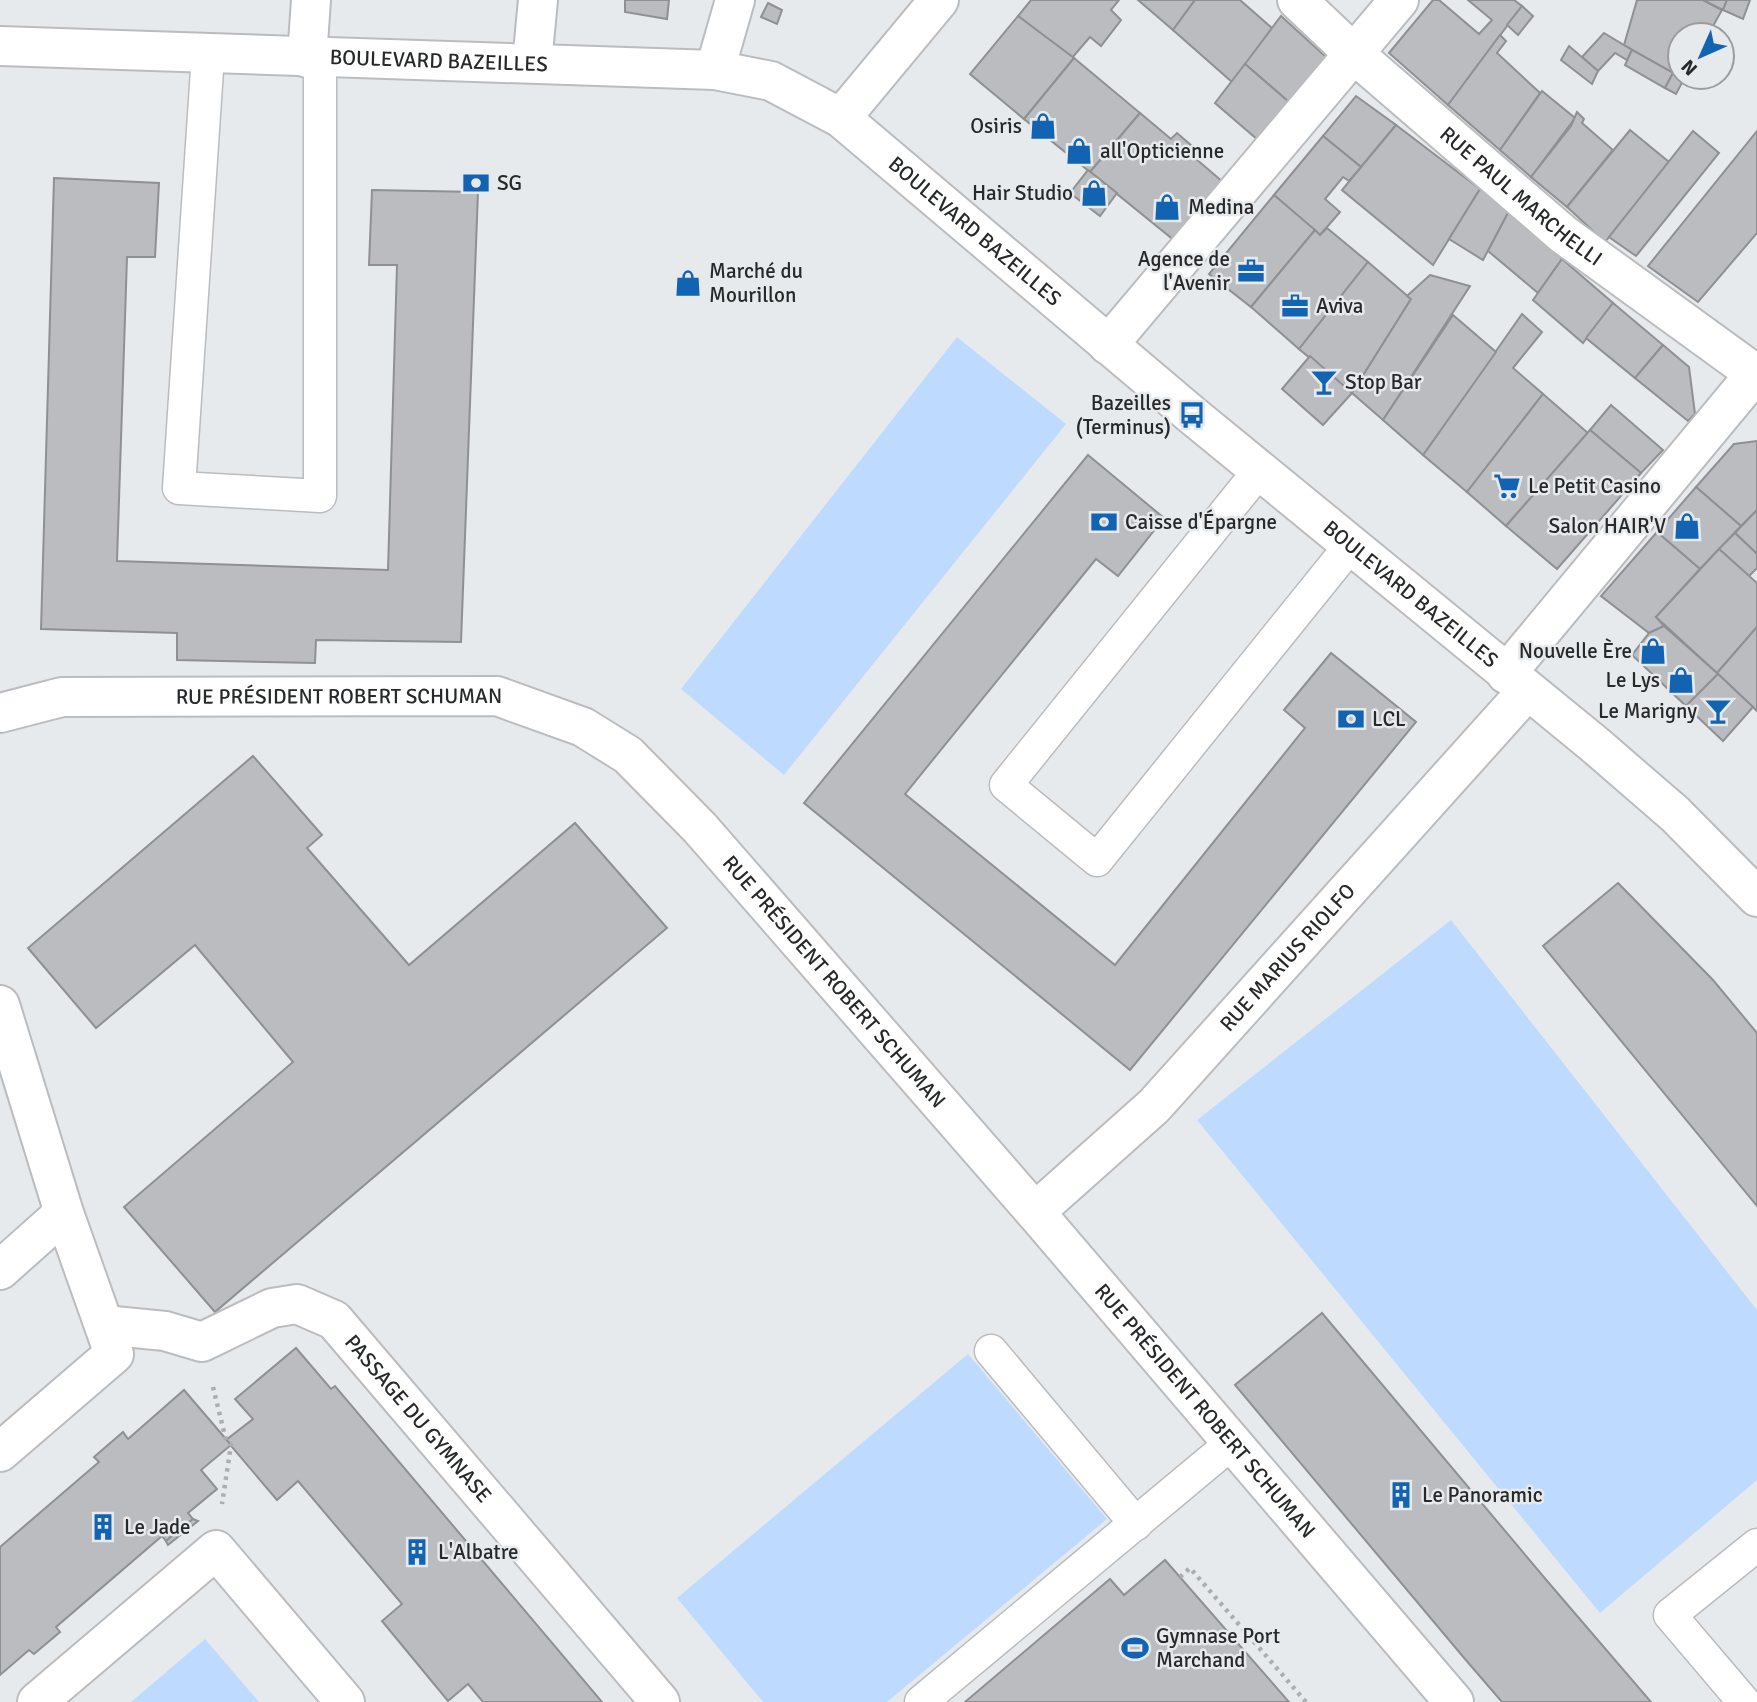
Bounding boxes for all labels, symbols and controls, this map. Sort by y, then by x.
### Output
north arrow [1666,21,1736,91]
street label: BOULEVARD BAZEILLES [329,44,548,77]
text: N [1677,54,1703,80]
shop icon: Osiris [1028,111,1058,141]
place label: Osiris [970,113,1022,139]
street label: RUE PAUL MARCHELLI [1435,121,1607,272]
shop icon: all'Opticienne [1064,136,1094,166]
place label: all'Opticienne [1100,138,1224,164]
street label: BOULEVARD BAZEILLES [883,151,1067,312]
bank icon: SG [461,168,491,198]
place label: SG [497,170,522,196]
shop icon: Hair Studio [1079,178,1109,208]
place label: Hair Studio [972,180,1073,206]
shop icon: Medina [1152,192,1182,222]
place label: Medina [1188,194,1254,220]
place label: Agence de l'Avenir [1138,246,1230,296]
office icon: Agence de l'Avenir [1236,256,1266,286]
place label: Marché du Mourillon [709,258,803,308]
shop icon: Marché du Mourillon [673,268,703,298]
office icon: Aviva [1280,291,1310,321]
place label: Aviva [1316,293,1363,319]
bar icon: Stop Bar [1309,367,1339,397]
place label: Stop Bar [1345,369,1422,395]
place label: Bazeilles (Terminus) [1076,390,1171,440]
bus stop icon: Bazeilles (Terminus) [1177,400,1207,430]
supermarket icon: Le Petit Casino [1492,471,1522,501]
place label: Le Petit Casino [1528,473,1661,499]
bank icon: Caisse d'Épargne [1089,507,1119,537]
place label: Caisse d'Épargne [1125,509,1277,535]
shop icon: Salon HAIR'V [1672,511,1702,541]
place label: Salon HAIR'V [1549,513,1666,539]
street label: BOULEVARD BAZEILLES [1318,515,1503,673]
shop icon: Nouvelle Ère [1638,636,1668,666]
place label: Nouvelle Ère [1519,638,1632,664]
shop icon: Le Lys [1666,665,1696,695]
place label: Le Lys [1605,667,1660,693]
street label: RUE PRÉSIDENT ROBERT SCHUMAN [176,683,502,710]
bar icon: Le Marigny [1703,696,1733,726]
place label: Le Marigny [1598,698,1697,724]
bank icon: LCL [1336,704,1366,734]
place label: LCL [1372,706,1406,732]
street label: RUE PRÉSIDENT ROBERT SCHUMAN [717,850,951,1113]
street label: RUE MARIUS RIOLFO [1214,878,1361,1037]
street label: RUE PRÉSIDENT ROBERT SCHUMAN [1089,1278,1321,1543]
street label: PASSAGE DU GYMNASE [339,1329,497,1508]
building icon: Le Panoramic [1386,1480,1416,1510]
place label: Le Panoramic [1422,1482,1543,1508]
building icon: Le Jade [88,1512,118,1542]
place label: Le Jade [124,1514,191,1540]
building icon: L'Albatre [402,1537,432,1567]
place label: L'Albatre [438,1539,519,1565]
place label: Gymnase Port Marchand [1156,1623,1280,1673]
sports icon: Gymnase Port Marchand [1120,1633,1150,1663]

